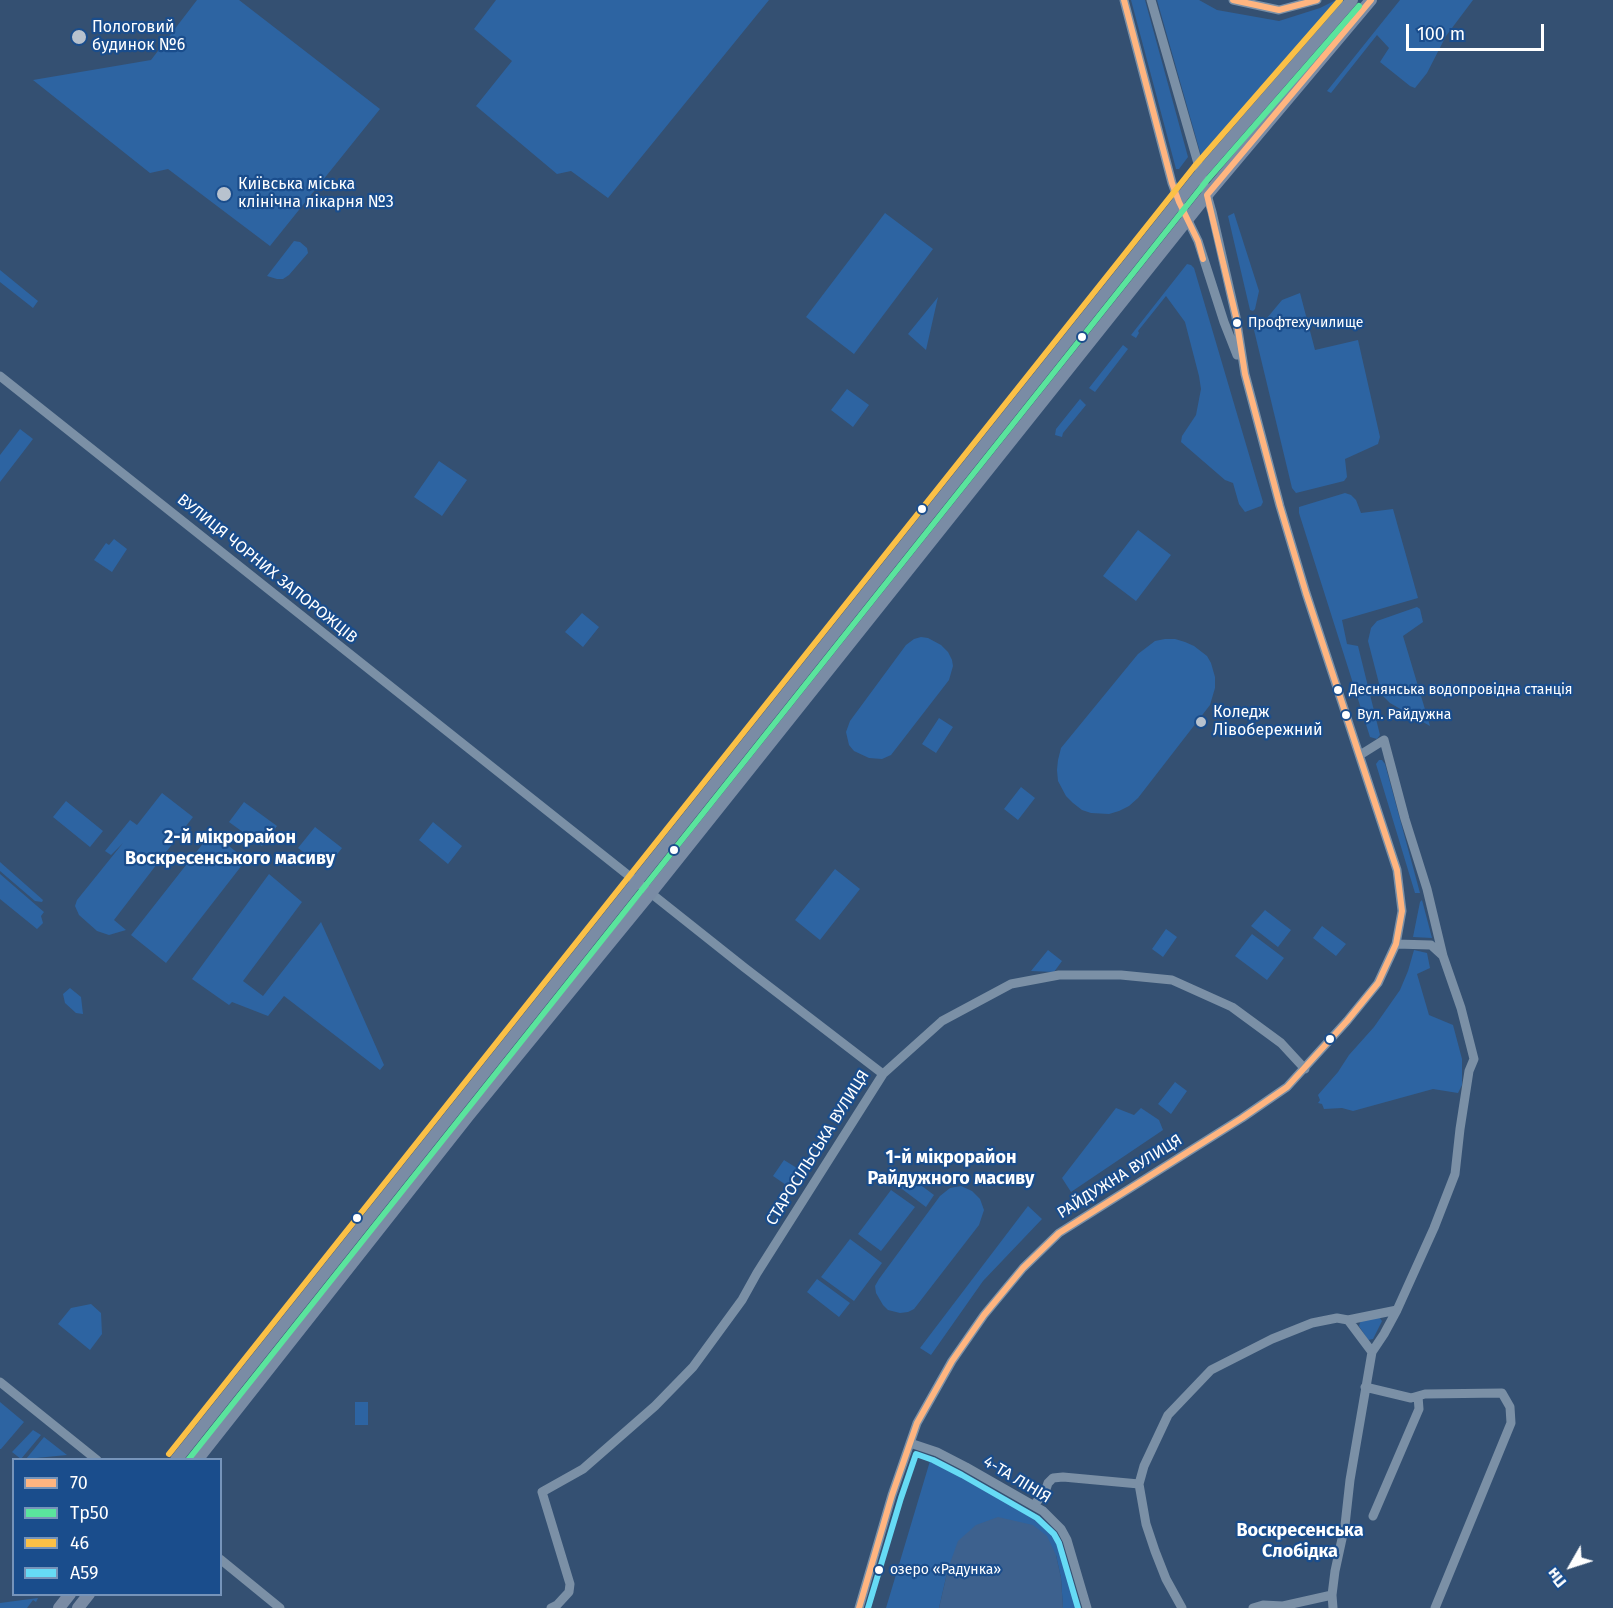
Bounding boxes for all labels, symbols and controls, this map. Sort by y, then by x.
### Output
scale bar [1409,12,1547,50]
place label: Пологовий будинок №6 [92,18,185,56]
text: 100 m [1417,23,1465,45]
marker: Пологовий будинок №6 [70,28,88,46]
place label: Київська міська клінічна лікарня №3 [238,175,394,213]
marker: Київська міська клінічна лікарня №3 [215,185,233,203]
place label: Профтехучилище [1248,315,1363,331]
marker: Профтехучилище [1231,317,1243,329]
unlabelled marker [1076,331,1088,343]
street label: ВУЛИЦЯ ЧОРНИХ ЗАПОРОЖЦІВ [173,490,361,648]
unlabelled marker [916,503,928,515]
place label: Деснянська водопровідна станція [1349,682,1573,698]
marker: Деснянська водопровідна станція [1332,684,1344,696]
place label: Коледж Лівобережний [1213,703,1323,741]
place label: Вул. Райдужна [1357,707,1451,723]
marker: Вул. Райдужна [1340,709,1352,721]
marker: Коледж Лівобережний [1194,715,1208,729]
district label: 2-й мікрорайон Воскресенського масиву [125,827,335,870]
unlabelled marker [668,844,680,856]
unlabelled marker [1324,1033,1336,1045]
street label: СТАРОСІЛЬСЬКА ВУЛИЦЯ [762,1067,874,1229]
street label: РАЙДУЖНА ВУЛИЦЯ [1054,1131,1186,1223]
district label: 1-й мікрорайон Райдужного масиву [868,1147,1034,1190]
unlabelled marker [351,1212,363,1224]
street label: 4-ТА ЛІНІЯ [980,1452,1054,1508]
legend [12,1458,222,1596]
text: 70 [70,1472,88,1494]
text: Тр50 [70,1502,109,1524]
district label: Воскресенська Слобідка [1236,1520,1364,1562]
text: 46 [70,1532,89,1554]
north arrow [1541,1536,1601,1596]
text: А59 [70,1562,99,1584]
place label: озеро «Радунка» [890,1562,1001,1578]
marker: озеро «Радунка» [873,1564,885,1576]
text: Пн [1543,1564,1570,1591]

